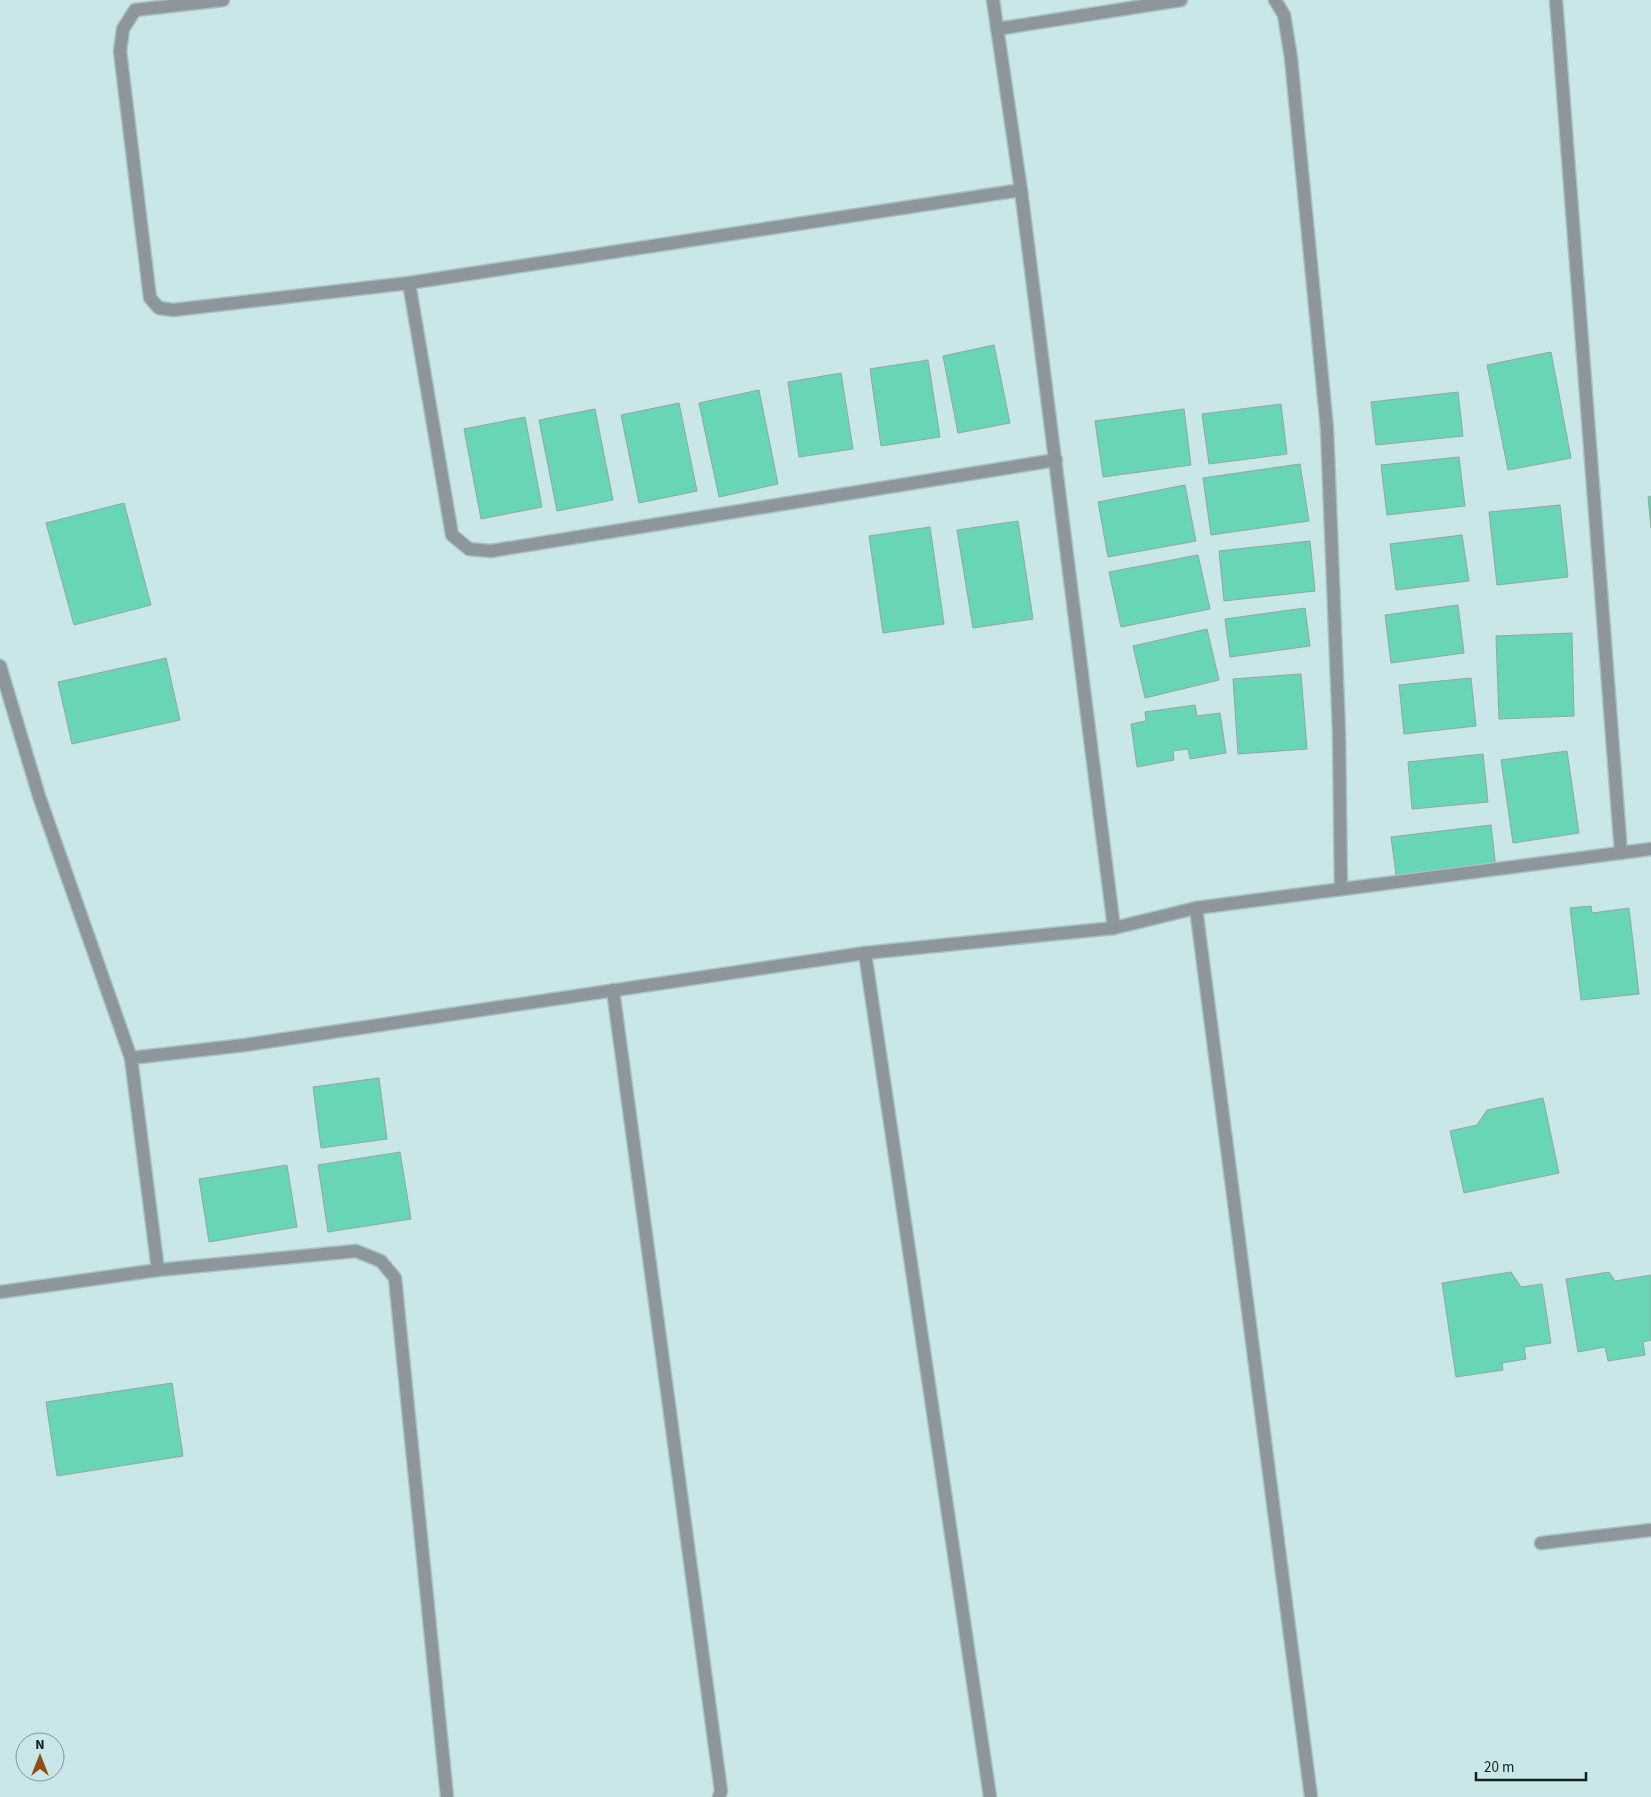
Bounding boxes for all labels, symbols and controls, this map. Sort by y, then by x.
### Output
north arrow [15,1732,65,1782]
text: N [35,1735,45,1755]
scale bar [1476,1750,1586,1782]
text: 20 m [1484,1757,1514,1778]

